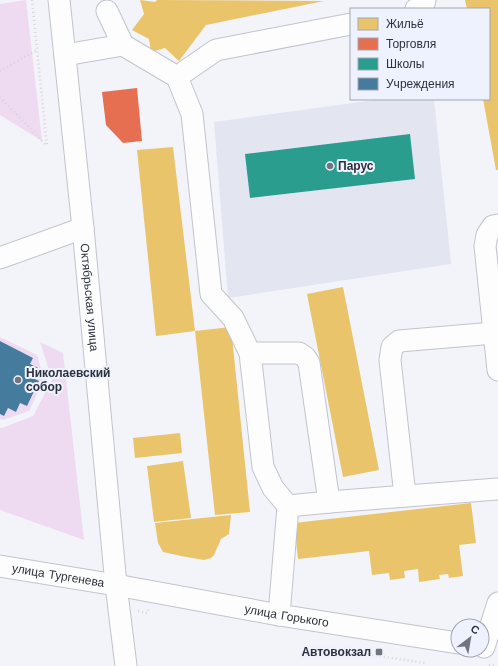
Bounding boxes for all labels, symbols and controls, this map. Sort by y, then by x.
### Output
legend [350,8,490,100]
text: Жильё [386,17,424,31]
text: Торговля [386,37,436,51]
text: Школы [386,57,424,71]
text: Учреждения [386,77,455,91]
place label: Парус [338,159,374,173]
marker: Парус [325,161,335,171]
street label: Октябрьская улица [77,243,101,352]
place label: Николаевский собор [26,366,110,394]
marker: Николаевский собор [13,375,23,385]
street label: улица Тургенева [11,561,106,590]
street label: улица Горького [243,602,330,630]
north arrow [450,618,490,658]
text: С [468,622,482,638]
place label: Автовокзал [301,645,371,659]
marker: Автовокзал [374,647,384,657]

